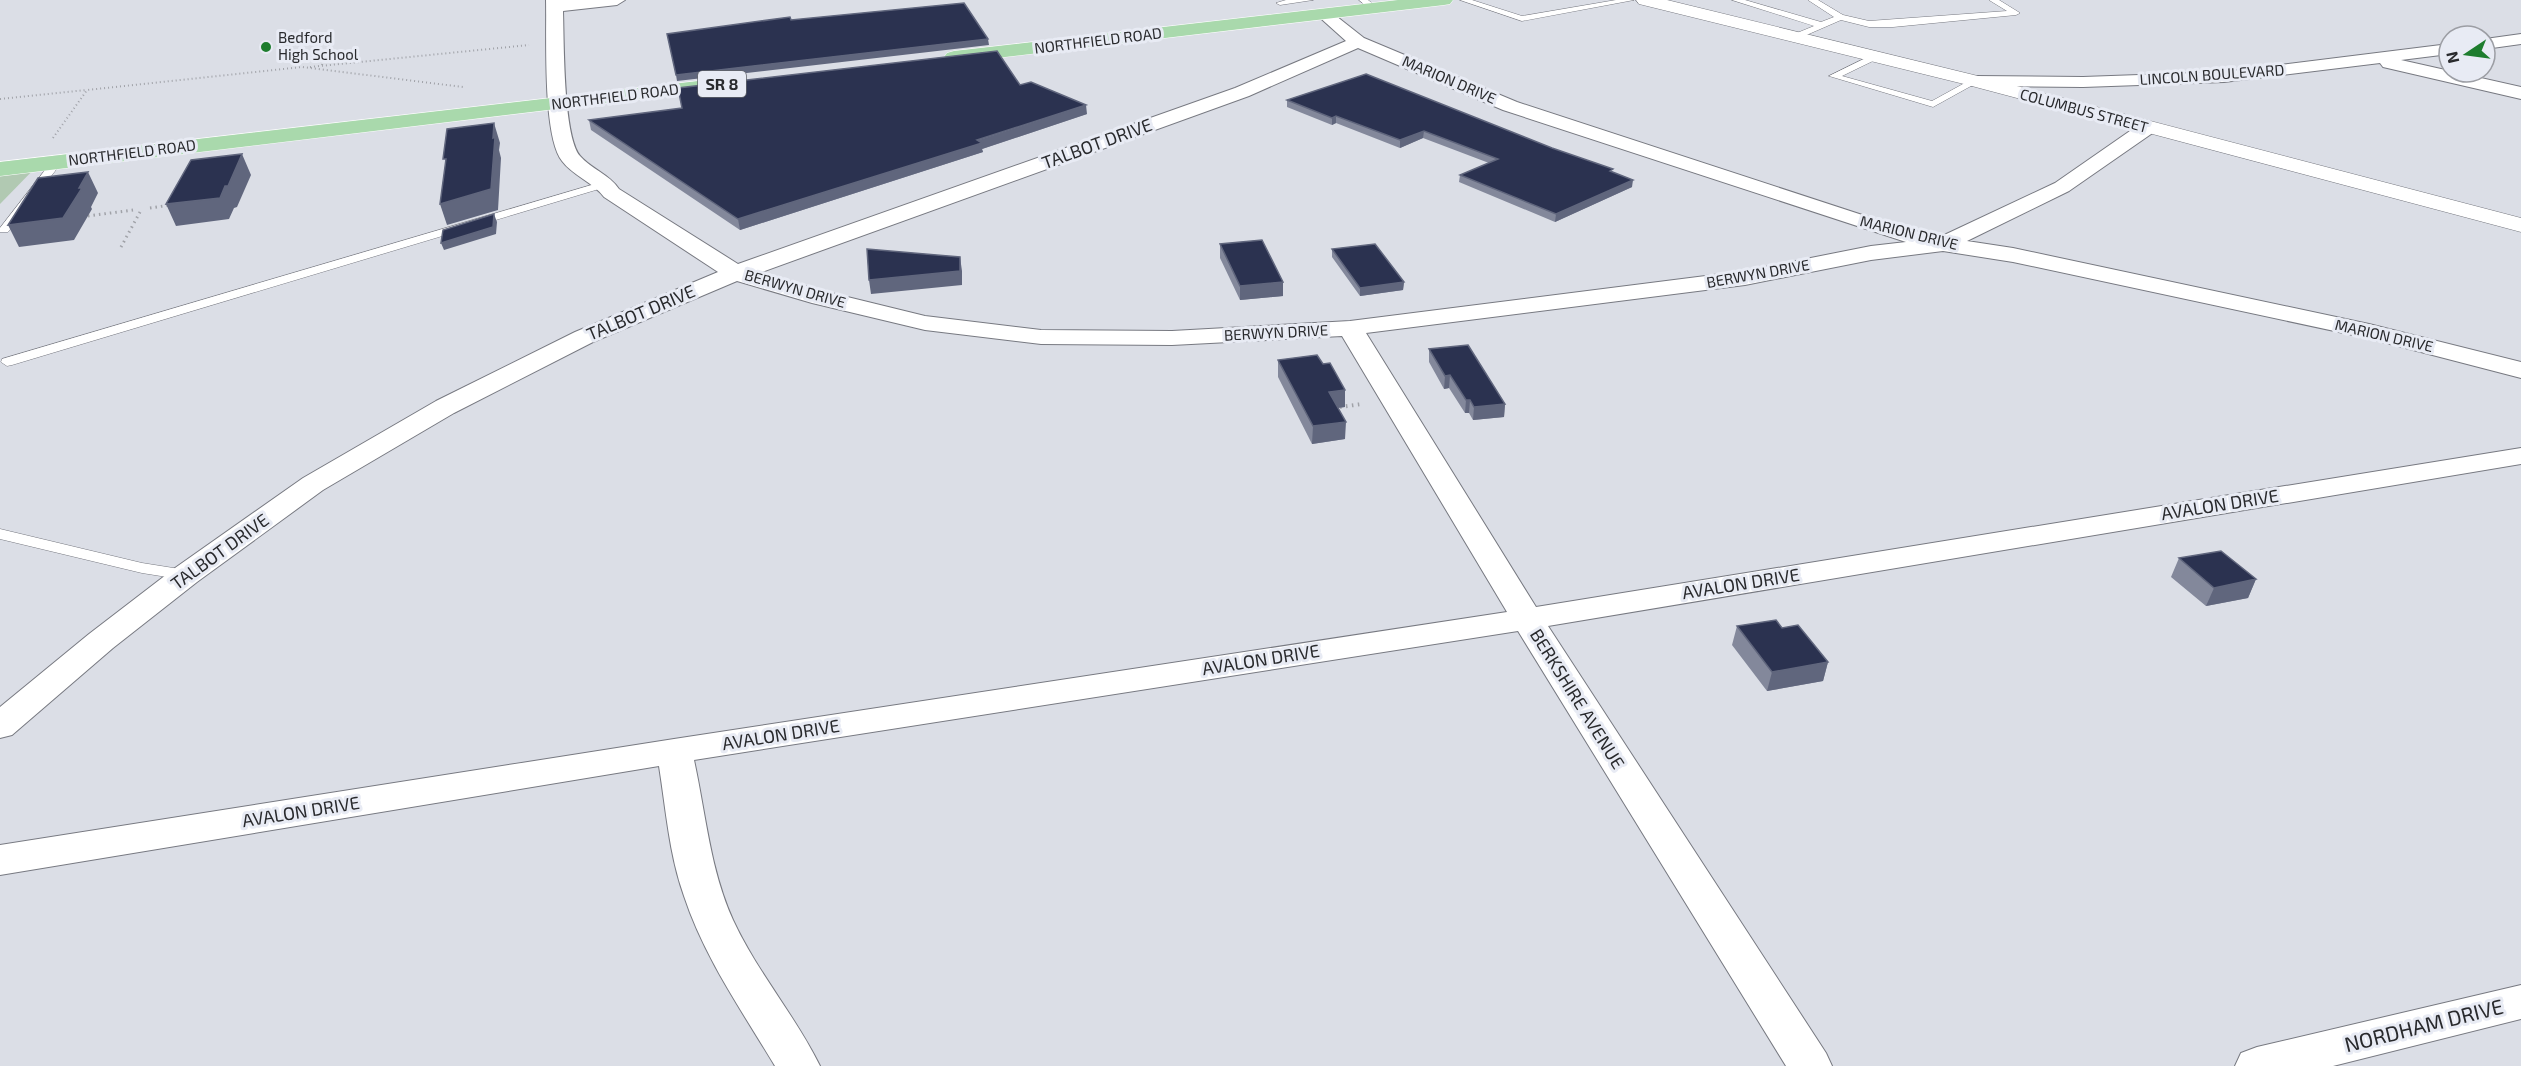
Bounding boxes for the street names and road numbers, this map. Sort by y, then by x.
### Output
street label: NORTHFIELD ROAD [1033,23,1163,57]
street label: MARION DRIVE [1400,51,1499,107]
street label: LINCOLN BOULEVARD [2139,60,2285,88]
road number: SR 8 [698,71,746,97]
street label: NORTHFIELD ROAD [550,79,680,113]
street label: COLUMBUS STREET [2018,84,2151,136]
street label: TALBOT DRIVE [1039,113,1155,173]
street label: NORTHFIELD ROAD [67,135,197,169]
street label: MARION DRIVE [1858,211,1960,253]
street label: BERWYN DRIVE [1705,255,1811,291]
street label: BERWYN DRIVE [743,265,848,311]
street label: TALBOT DRIVE [583,279,698,345]
street label: MARION DRIVE [2333,315,2435,355]
street label: BERWYN DRIVE [1223,320,1329,344]
street label: AVALON DRIVE [2160,484,2280,524]
street label: TALBOT DRIVE [166,508,273,594]
street label: AVALON DRIVE [1681,563,1801,603]
street label: BERKSHIRE AVENUE [1526,624,1630,773]
street label: AVALON DRIVE [1201,639,1321,679]
street label: AVALON DRIVE [721,714,841,754]
street label: AVALON DRIVE [241,791,361,831]
street label: NORDHAM DRIVE [2342,993,2506,1056]

